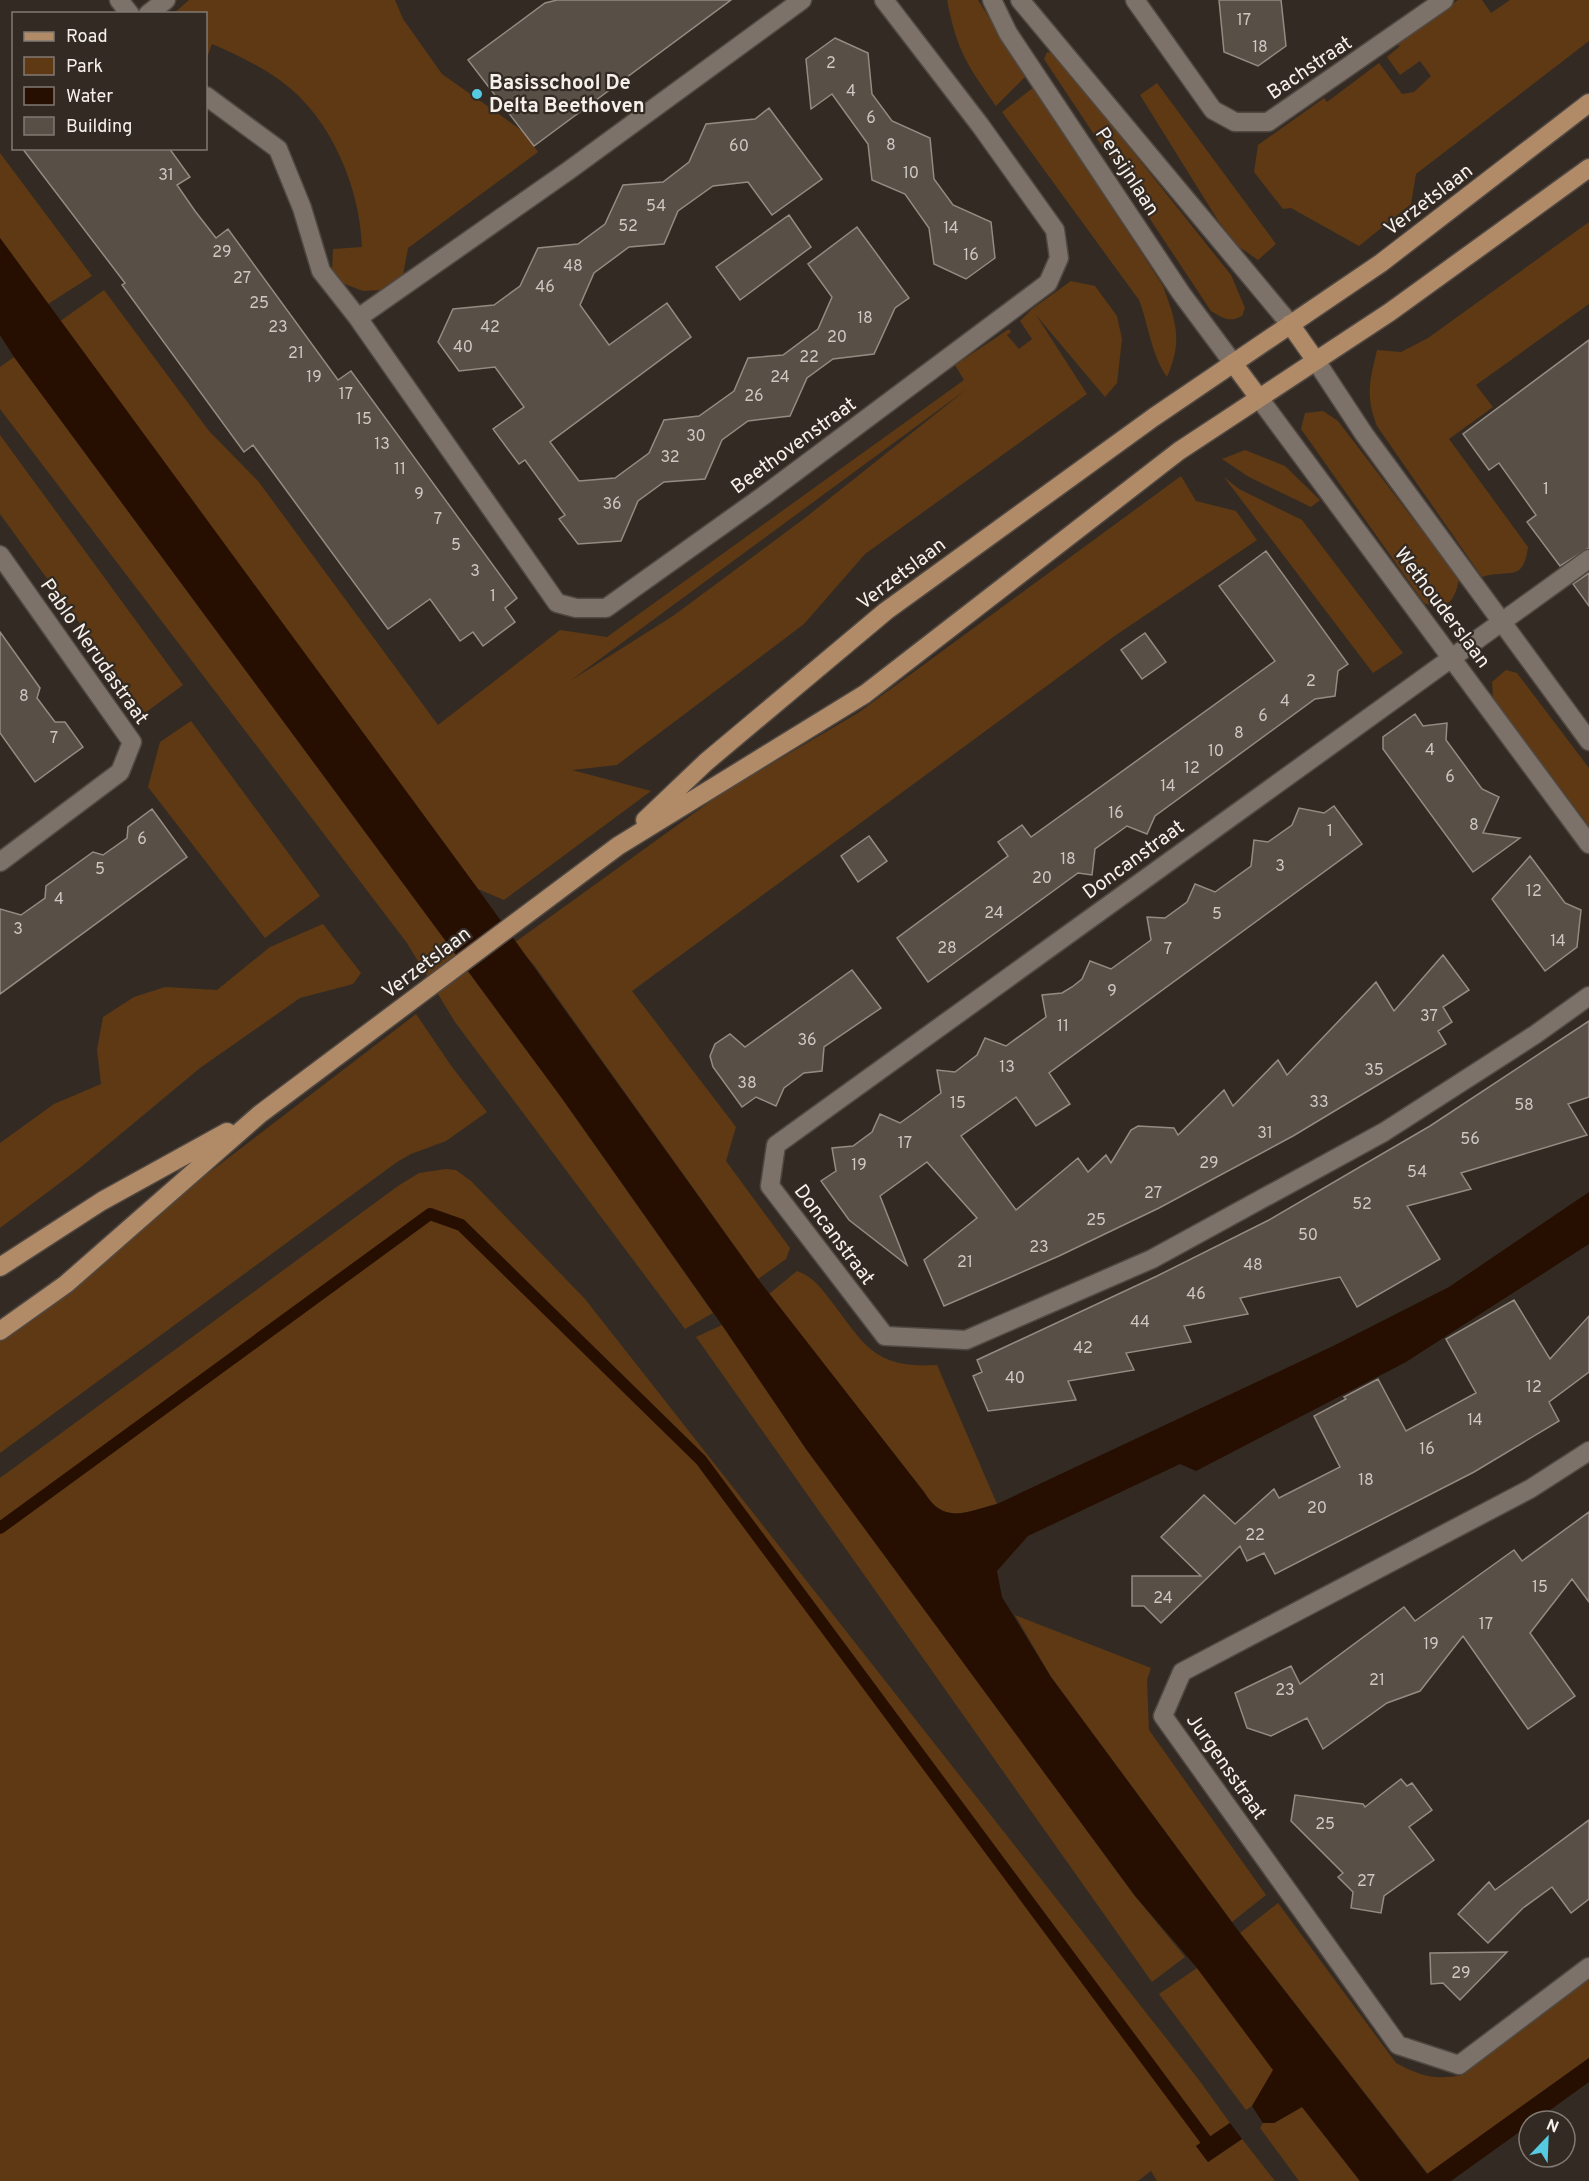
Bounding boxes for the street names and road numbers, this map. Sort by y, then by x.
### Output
street label: Bachstraat [1263,31,1358,107]
street label: Persijnlaan [1088,123,1165,221]
street label: Verzetslaan [1380,159,1479,243]
street label: Beethovenstraat [726,392,862,501]
street label: Verzetslaan [853,533,952,617]
street label: Wethouderslaan [1387,542,1495,674]
street label: Pablo Nerudastraat [33,574,153,730]
street label: Doncanstraat [1078,815,1190,906]
street label: Verzetslaan [378,922,477,1006]
street label: Doncanstraat [787,1180,880,1291]
street label: Jurgensstraat [1179,1709,1272,1825]

